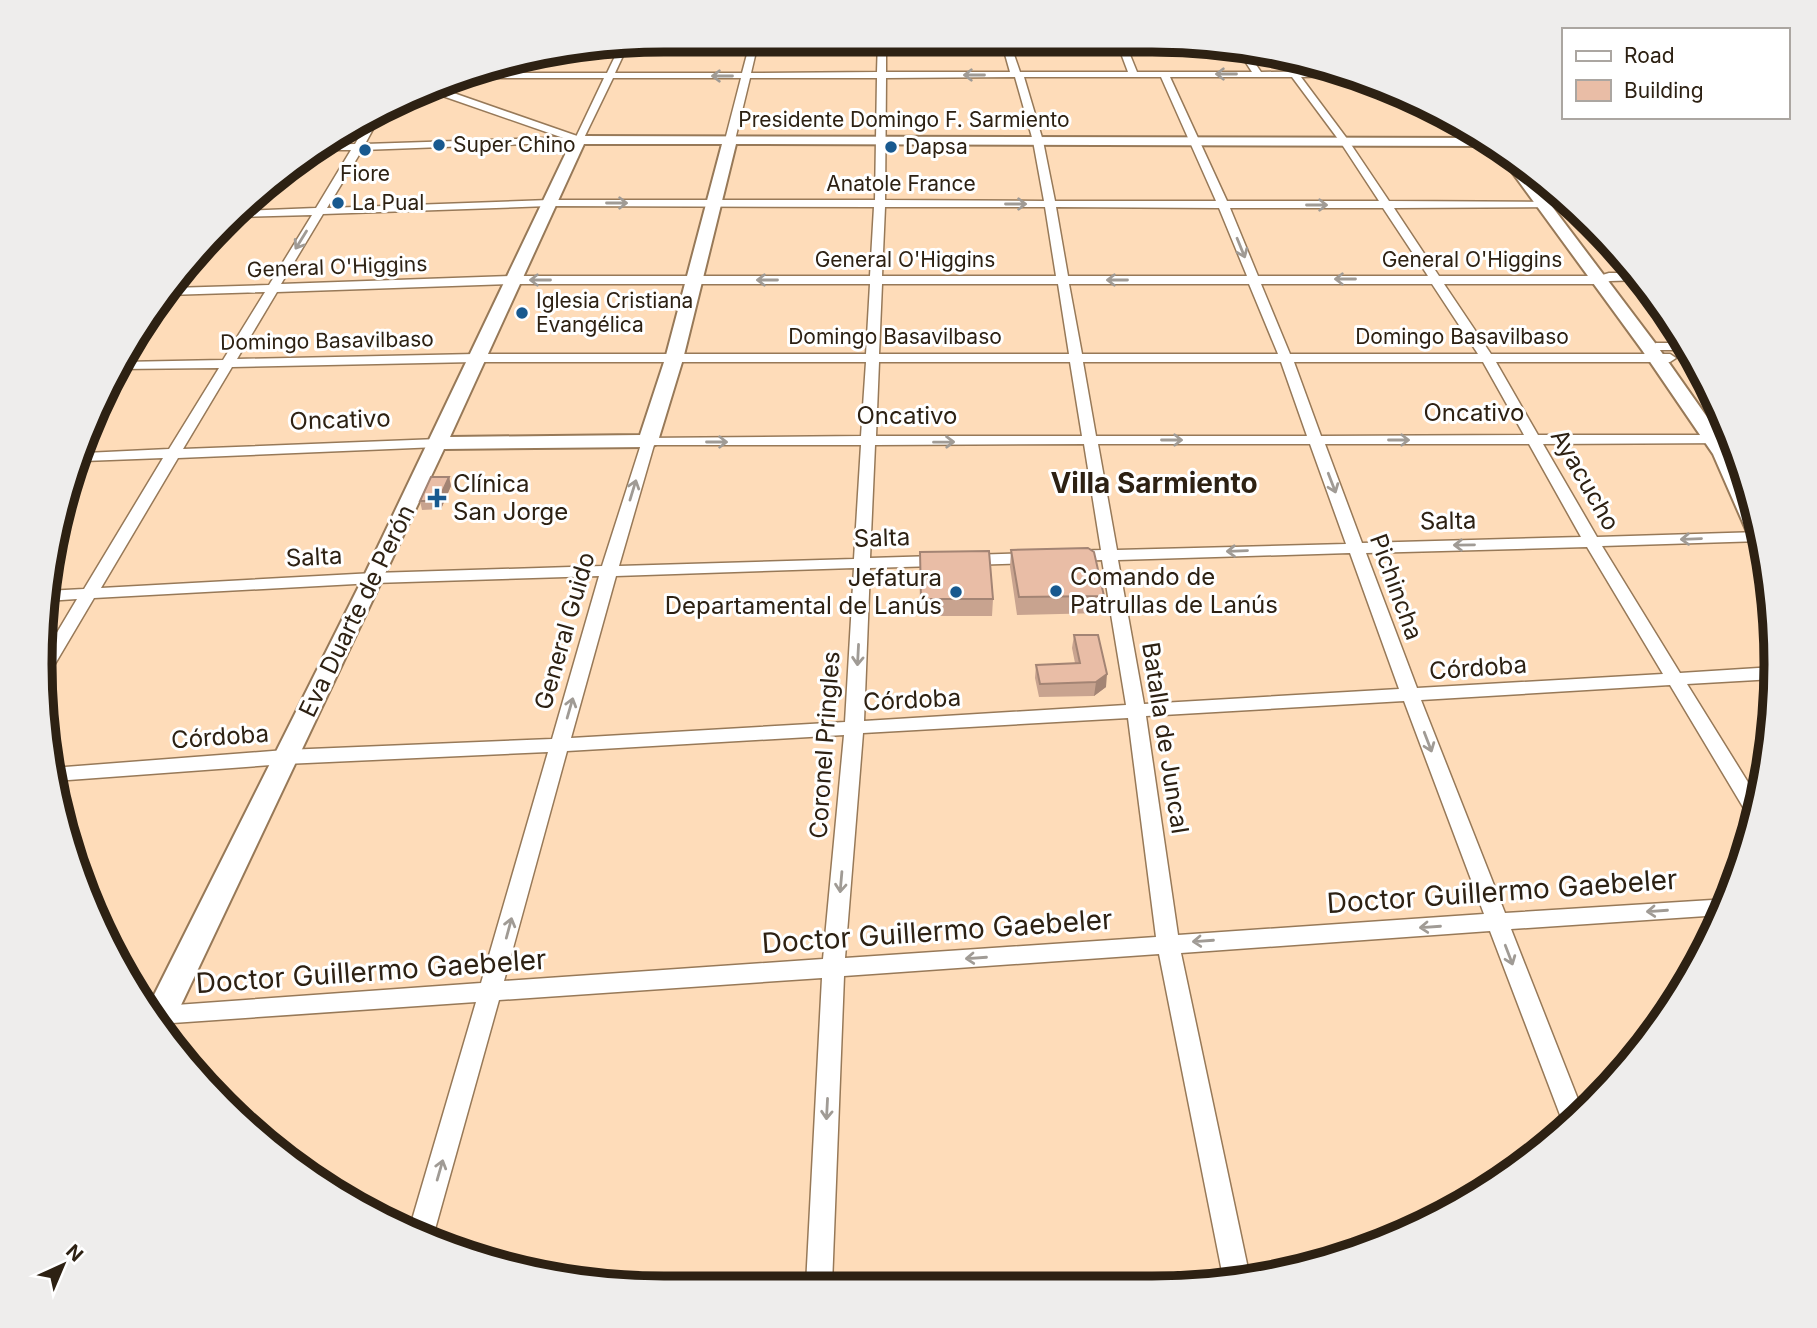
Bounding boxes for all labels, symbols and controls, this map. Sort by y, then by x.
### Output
legend [1562,28,1789,119]
text: Road [1624,43,1675,68]
one-way arrow [1215,67,1238,81]
one-way arrow [963,68,986,82]
one-way arrow [711,69,734,83]
text: Building [1624,78,1704,103]
street label: Presidente Domingo F. Sarmiento [738,107,1070,132]
place label: Super Chino [453,132,576,157]
place label: Dapsa [905,134,968,159]
marker: Super Chino [431,137,447,153]
marker: Dapsa [883,139,899,155]
marker: Fiore [357,142,373,158]
place label: Fiore [340,161,390,186]
street label: Anatole France [826,171,976,196]
place label: La Pual [352,190,424,215]
marker: La Pual [330,195,346,211]
one-way arrow [605,196,628,210]
one-way arrow [1004,197,1027,211]
one-way arrow [1305,198,1328,212]
one-way arrow [294,230,309,249]
one-way arrow [1235,237,1248,259]
street label: General O'Higgins [815,247,995,272]
street label: General O'Higgins [1382,247,1562,272]
street label: General O'Higgins [246,251,428,282]
one-way arrow [1334,272,1357,286]
one-way arrow [529,273,552,287]
one-way arrow [756,273,779,287]
one-way arrow [1106,273,1129,287]
place label: Iglesia Cristiana Evangélica [536,288,693,337]
marker: Iglesia Cristiana Evangélica [514,305,530,321]
street label: Domingo Basavilbaso [788,324,1002,349]
street label: Domingo Basavilbaso [1355,324,1569,349]
street label: Domingo Basavilbaso [220,326,434,355]
street label: Oncativo [1423,398,1525,427]
street label: Oncativo [856,401,958,430]
street label: Oncativo [289,403,391,436]
street label: Ayacucho [1545,424,1626,535]
one-way arrow [1160,433,1183,447]
one-way arrow [1387,433,1410,447]
one-way arrow [705,435,728,449]
one-way arrow [932,435,955,449]
district label: Villa Sarmiento [1050,466,1258,500]
place label: Clínica San Jorge [453,469,568,526]
one-way arrow [1326,472,1339,494]
one-way arrow [628,479,641,501]
marker: Clínica San Jorge [427,488,447,508]
street label: Eva Duarte de Perón [293,500,421,722]
street label: Salta [1420,506,1476,535]
street label: Salta [853,522,911,553]
street label: Pichincha [1364,530,1429,644]
one-way arrow [1680,533,1703,546]
one-way arrow [1453,539,1476,552]
street label: Salta [285,541,343,572]
one-way arrow [1225,545,1248,558]
street label: General Guido [528,549,601,713]
place label: Comando de Patrullas de Lanús [1070,562,1278,619]
place label: Jefatura Departamental de Lanús [665,563,942,620]
marker: Comando de Patrullas de Lanús [1048,583,1064,599]
marker: Jefatura Departamental de Lanús [948,584,964,600]
street label: Batalla de Juncal [1136,640,1195,836]
one-way arrow [851,644,864,667]
street label: Coronel Pringles [803,650,846,840]
street label: Córdoba [1428,650,1528,685]
street label: Córdoba [862,682,962,717]
one-way arrow [564,698,577,720]
street label: Córdoba [170,719,270,754]
one-way arrow [1423,731,1435,753]
street label: Doctor Guillermo Gaebeler [1326,862,1678,920]
one-way arrow [834,870,847,893]
street label: Doctor Guillermo Gaebeler [761,902,1113,960]
one-way arrow [1646,904,1669,917]
one-way arrow [504,917,517,939]
one-way arrow [1419,920,1442,933]
one-way arrow [1192,935,1215,948]
street label: Doctor Guillermo Gaebeler [195,942,547,1000]
one-way arrow [1504,944,1517,965]
one-way arrow [965,952,988,965]
one-way arrow [820,1097,833,1120]
one-way arrow [434,1159,447,1182]
north arrow [28,1230,98,1300]
text: N [61,1240,88,1266]

